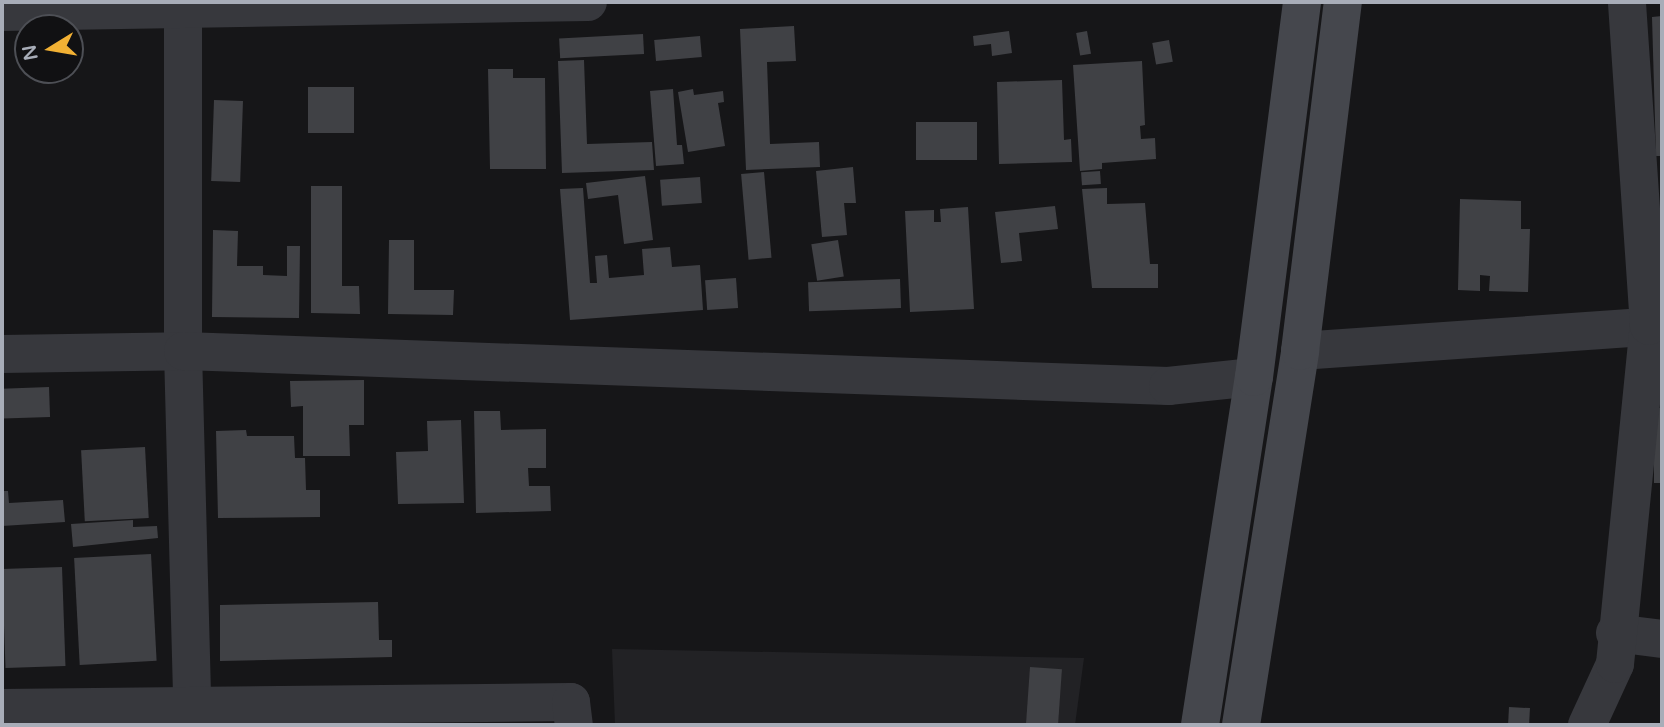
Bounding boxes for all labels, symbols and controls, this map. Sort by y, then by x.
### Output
north arrow [14,14,84,84]
text: N [18,43,43,62]

